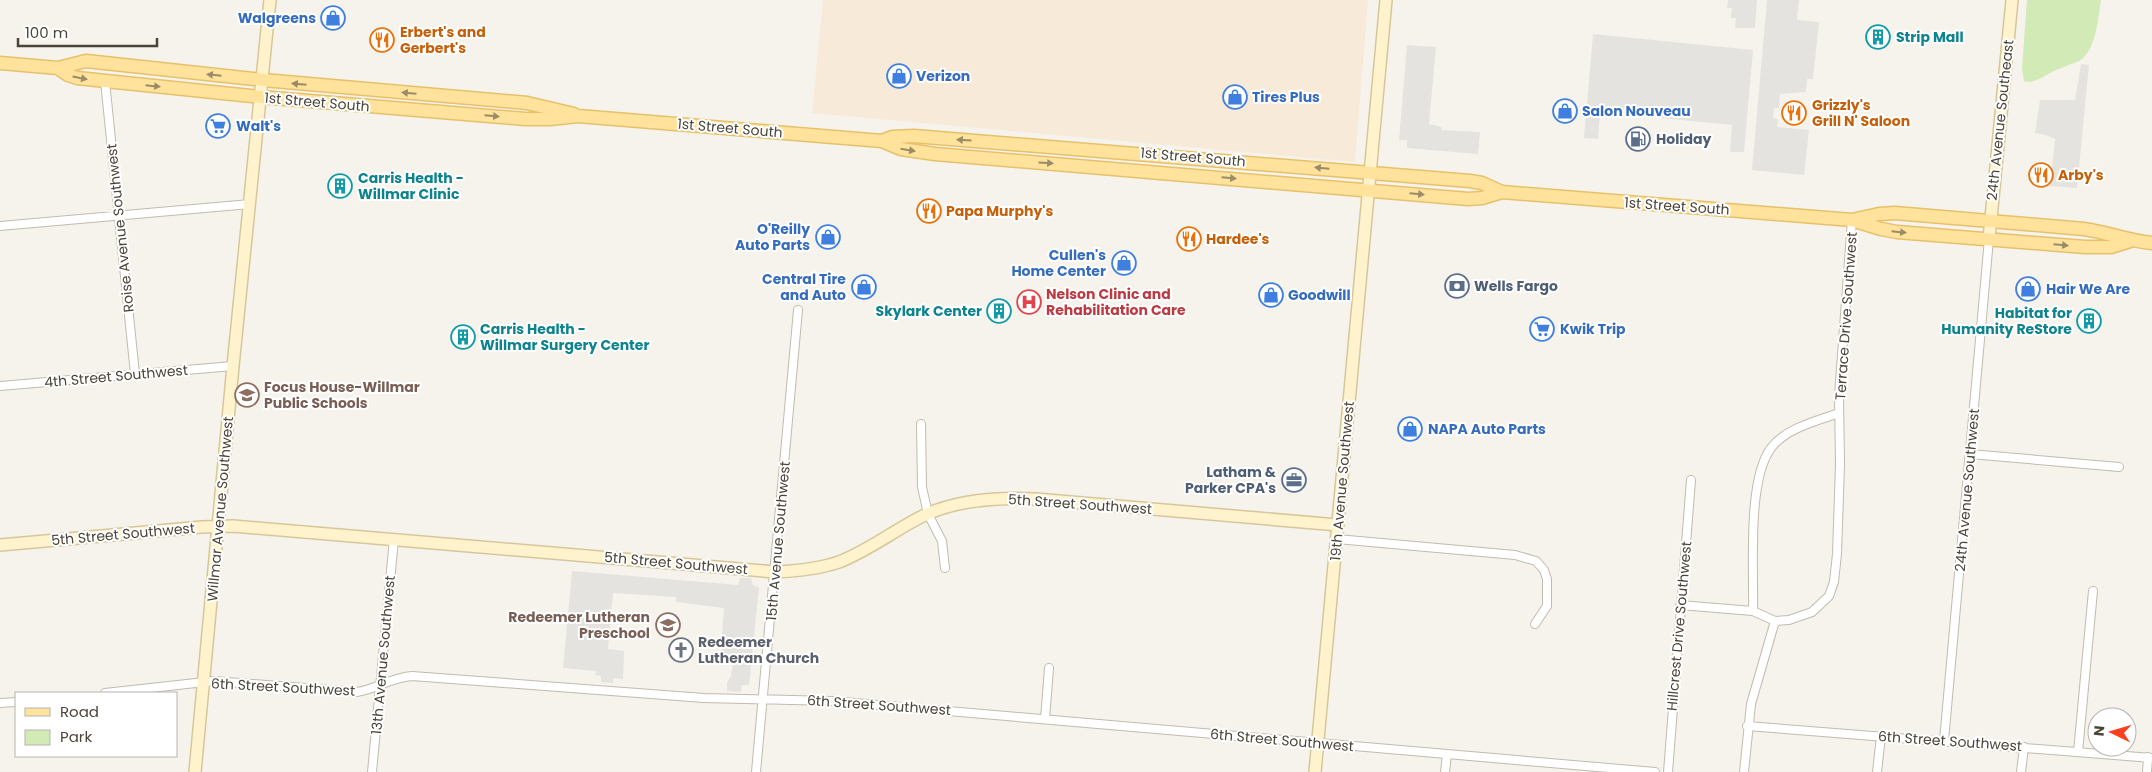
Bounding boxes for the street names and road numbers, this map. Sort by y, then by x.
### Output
street label: 24th Avenue Southeast [1982,39,2018,201]
street label: 1st Street South [264,87,370,117]
street label: 1st Street South [677,113,783,143]
street label: 1st Street South [1140,142,1246,172]
street label: Roise Avenue Southwest [101,143,139,313]
street label: 1st Street South [1624,192,1730,220]
street label: Terrace Drive Southwest [1830,231,1862,401]
street label: 4th Street Southwest [43,360,189,392]
street label: 19th Avenue Southwest [1325,400,1359,562]
street label: 24th Avenue Southwest [1950,408,1984,572]
street label: Willmar Avenue Southwest [202,416,238,602]
street label: 15th Avenue Southwest [761,460,795,622]
street label: 5th Street Southwest [1007,489,1153,519]
street label: 5th Street Southwest [50,518,196,550]
street label: Hillcrest Drive Southwest [1662,540,1696,712]
street label: 5th Street Southwest [603,547,749,579]
street label: 13th Avenue Southwest [366,575,400,735]
street label: 6th Street Southwest [210,673,356,701]
street label: 6th Street Southwest [806,690,952,720]
street label: 6th Street Southwest [1209,724,1355,756]
street label: 6th Street Southwest [1877,726,2023,756]

